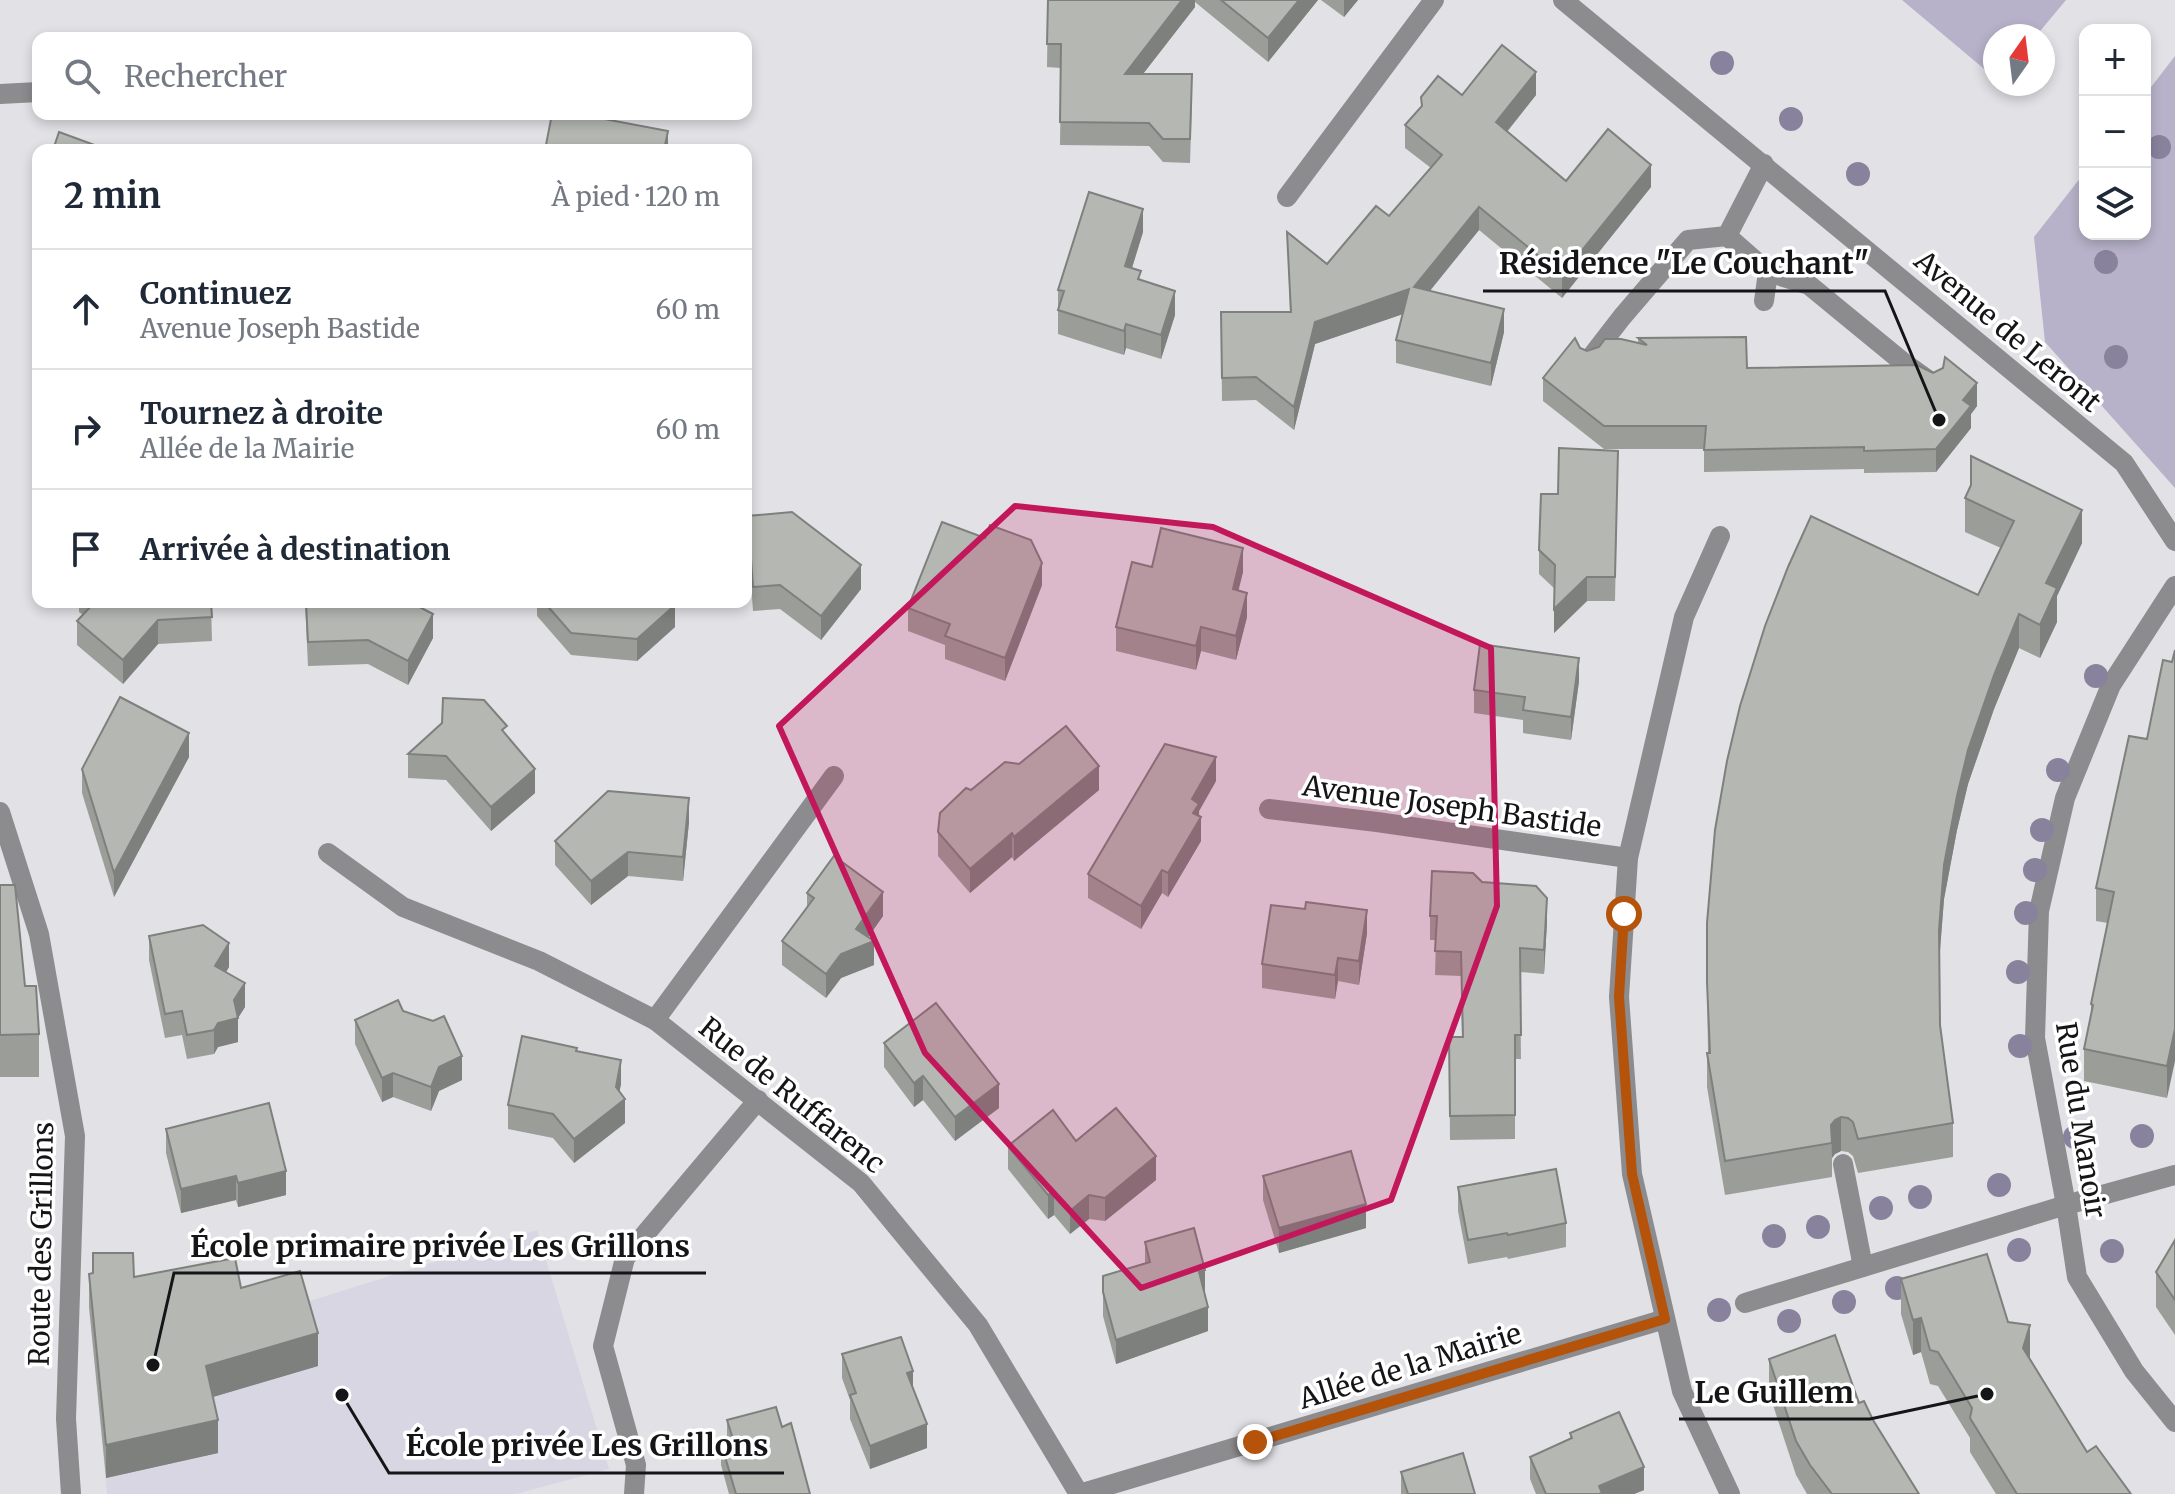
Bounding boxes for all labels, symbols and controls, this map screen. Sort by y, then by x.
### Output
north arrow [1983,24,2055,96]
map controls [2079,24,2151,240]
button: + [2079,24,2151,96]
search box [32,32,752,120]
icon: search [60,54,104,98]
text: Rechercher [124,57,287,95]
button: − [2079,96,2151,168]
button: layers [2079,168,2151,240]
text: 2 min [64,175,161,217]
text: À pied · 120 m [551,180,720,213]
callout: Résidence "Le Couchant" [1483,237,1885,291]
street label: Avenue de Leront [1907,242,2109,420]
text: Résidence "Le Couchant" [1499,244,1869,282]
text: Continuez [140,274,291,312]
icon: ahead [64,287,108,331]
text: 60 m [656,293,720,326]
text: Avenue Joseph Bastide [140,312,420,345]
text: Tournez à droite [140,394,383,432]
icon: right [64,407,108,451]
text: 60 m [656,413,720,446]
text: Allée de la Mairie [140,432,354,465]
icon: arrive [64,527,108,571]
text: Arrivée à destination [140,530,450,568]
street label: Avenue Joseph Bastide [1299,767,1604,845]
route start [1606,896,1642,932]
street label: Rue de Ruffarenc [692,1009,892,1181]
street label: Rue du Manoir [2048,1019,2114,1221]
street label: Route des Grillons [21,1122,61,1366]
callout: École primaire privée Les Grillons [174,1219,706,1273]
text: École primaire privée Les Grillons [190,1227,690,1265]
street label: Allée de la Mairie [1293,1315,1526,1417]
callout: Le Guillem [1679,1365,1870,1419]
text: Le Guillem [1694,1373,1854,1411]
callout: École privée Les Grillons [389,1419,784,1473]
route end [1237,1424,1273,1460]
text: École privée Les Grillons [405,1426,769,1464]

